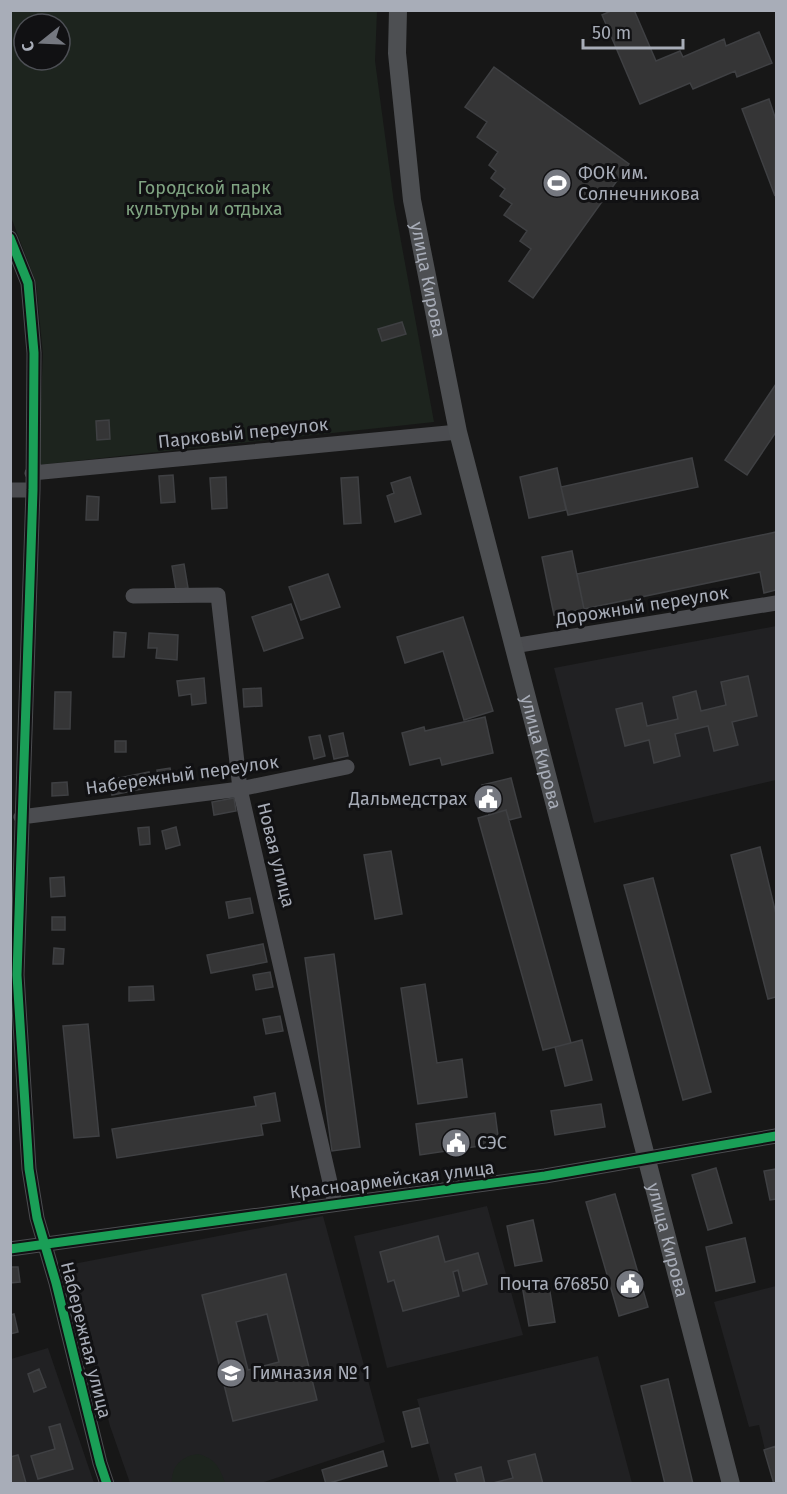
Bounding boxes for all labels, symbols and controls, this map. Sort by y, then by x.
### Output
north arrow [12,12,72,72]
scale bar [583,12,684,50]
text: 50 m [592,22,631,44]
text: С [18,38,39,54]
place label: ФОК им. Солнечникова [578,162,700,205]
sports icon: ФОК им. Солнечникова [541,167,573,199]
park label: Городской парк культуры и отдыха [125,177,283,220]
street label: улица Кирова [406,220,450,339]
street label: Парковый переулок [157,413,330,453]
street label: Дорожный переулок [553,581,731,631]
street label: улица Кирова [516,693,566,812]
street label: Набережный переулок [84,750,281,799]
public building icon: Дальмедстрах [472,783,504,815]
place label: Дальмедстрах [348,788,467,810]
street label: Новая улица [252,800,300,910]
public building icon: СЭС [440,1127,472,1159]
place label: СЭС [477,1132,507,1154]
street label: Красноармейская улица [288,1157,496,1203]
street label: улица Кирова [642,1180,693,1300]
street label: Набережная улица [56,1259,116,1421]
public building icon: Почта 676850 [614,1268,646,1300]
place label: Почта 676850 [499,1273,609,1295]
school or university icon: Гимназия № 1 [215,1357,247,1389]
place label: Гимназия № 1 [252,1362,370,1384]

